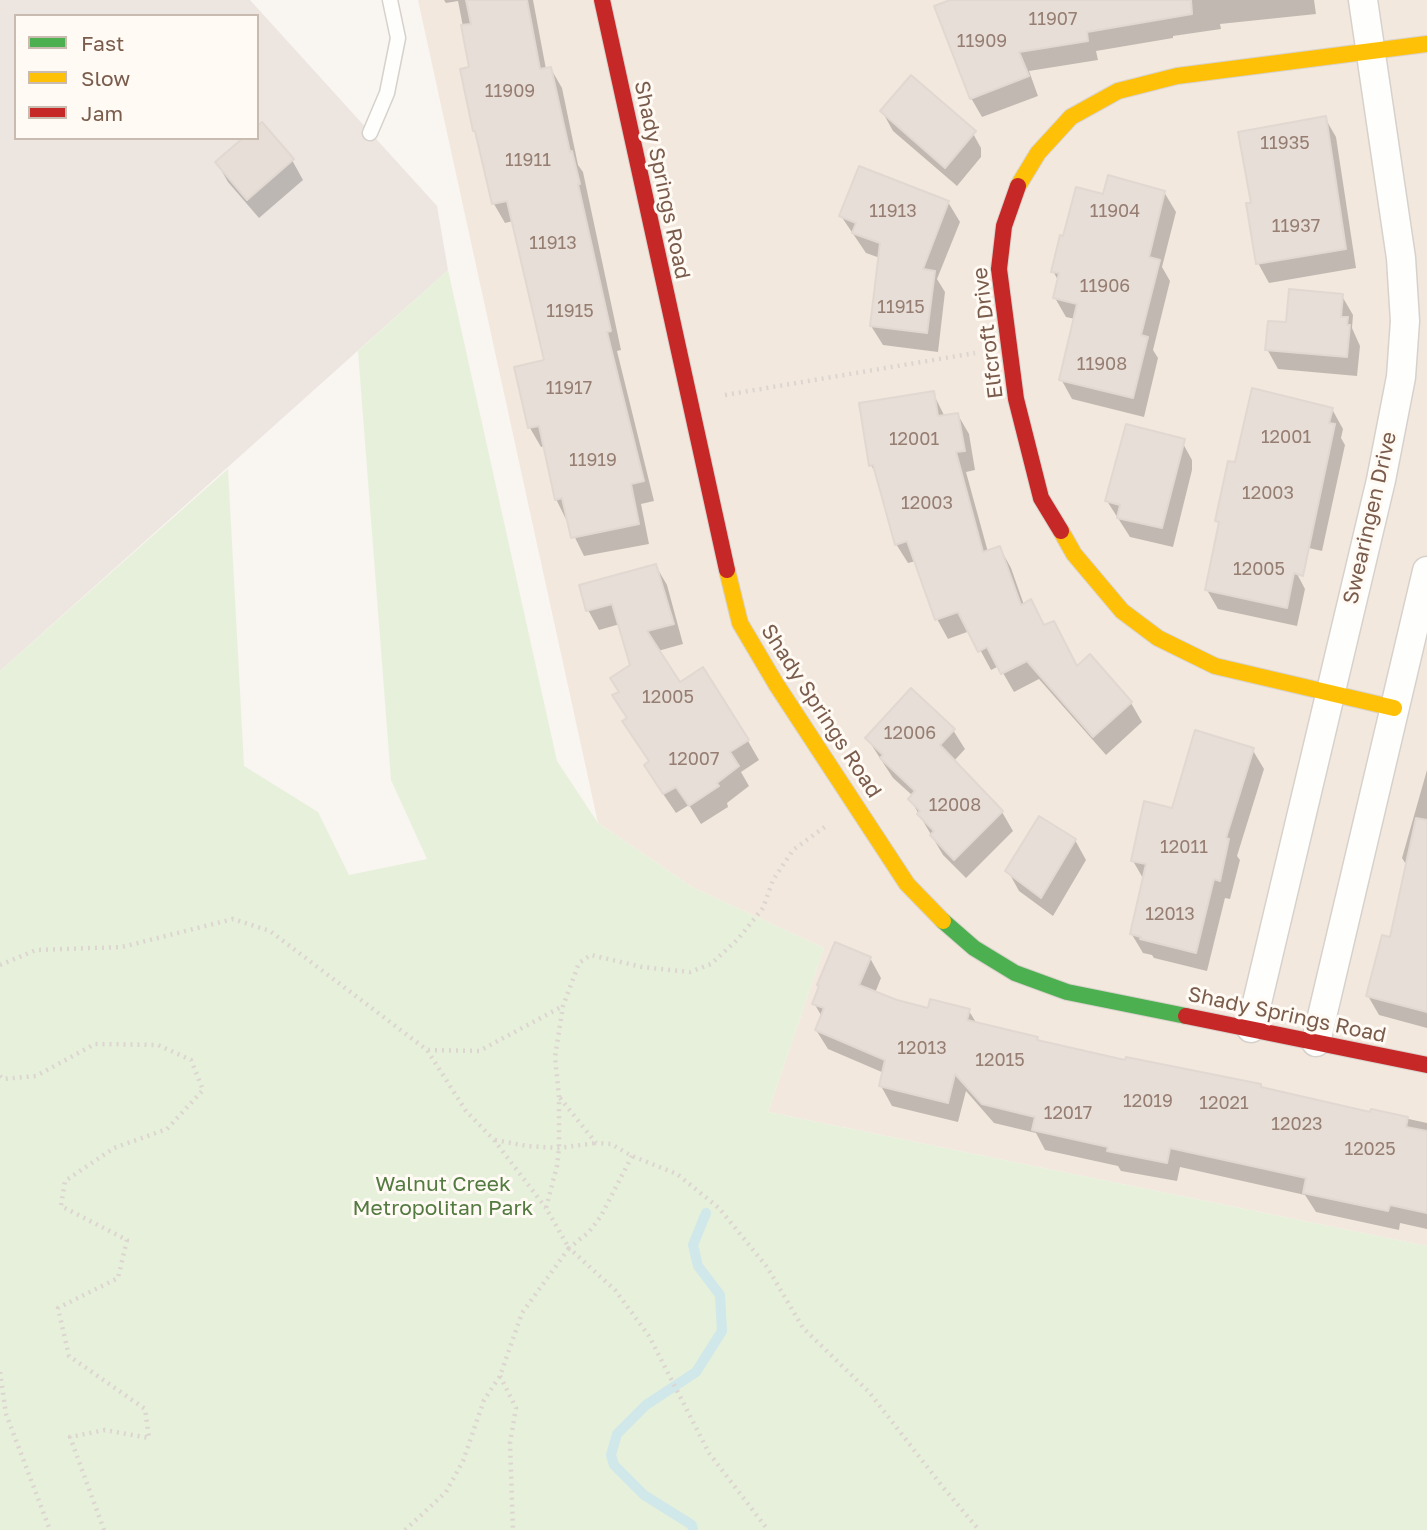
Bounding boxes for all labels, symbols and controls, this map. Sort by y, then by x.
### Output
house number: 11907 [1028,8,1078,30]
legend [14,14,259,140]
text: Fast [81,30,124,56]
house number: 11909 [957,30,1007,52]
text: Slow [81,65,130,91]
street label: Shady Springs Road [629,79,695,281]
house number: 11909 [485,80,535,102]
text: Jam [81,100,123,126]
house number: 11935 [1260,132,1310,154]
house number: 11911 [505,149,551,171]
house number: 11913 [869,200,917,222]
house number: 11904 [1090,200,1140,222]
house number: 11937 [1272,215,1320,237]
house number: 11913 [529,232,577,254]
street label: Elfcroft Drive [967,266,1009,400]
house number: 11906 [1080,275,1130,297]
house number: 11915 [877,296,925,318]
house number: 11915 [546,300,594,322]
house number: 11908 [1077,353,1127,375]
house number: 11917 [546,377,592,399]
house number: 12001 [1261,426,1311,448]
house number: 12001 [889,428,939,450]
street label: Swearingen Drive [1338,429,1402,607]
house number: 11919 [569,449,617,471]
house number: 12003 [1242,482,1294,504]
house number: 12003 [901,492,953,514]
house number: 12005 [1233,558,1285,580]
street label: Shady Springs Road [755,619,887,803]
house number: 12005 [642,686,694,708]
house number: 12006 [884,722,936,744]
house number: 12007 [668,748,720,770]
house number: 12008 [929,794,981,816]
house number: 12011 [1160,836,1208,858]
house number: 12013 [1145,903,1195,925]
street label: Shady Springs Road [1186,982,1388,1048]
house number: 12013 [897,1037,947,1059]
house number: 12015 [975,1049,1025,1071]
house number: 12019 [1123,1090,1173,1112]
house number: 12021 [1199,1092,1249,1114]
house number: 12017 [1044,1102,1092,1124]
house number: 12023 [1271,1113,1323,1135]
house number: 12025 [1344,1138,1396,1160]
park label: Walnut Creek Metropolitan Park [353,1171,533,1221]

